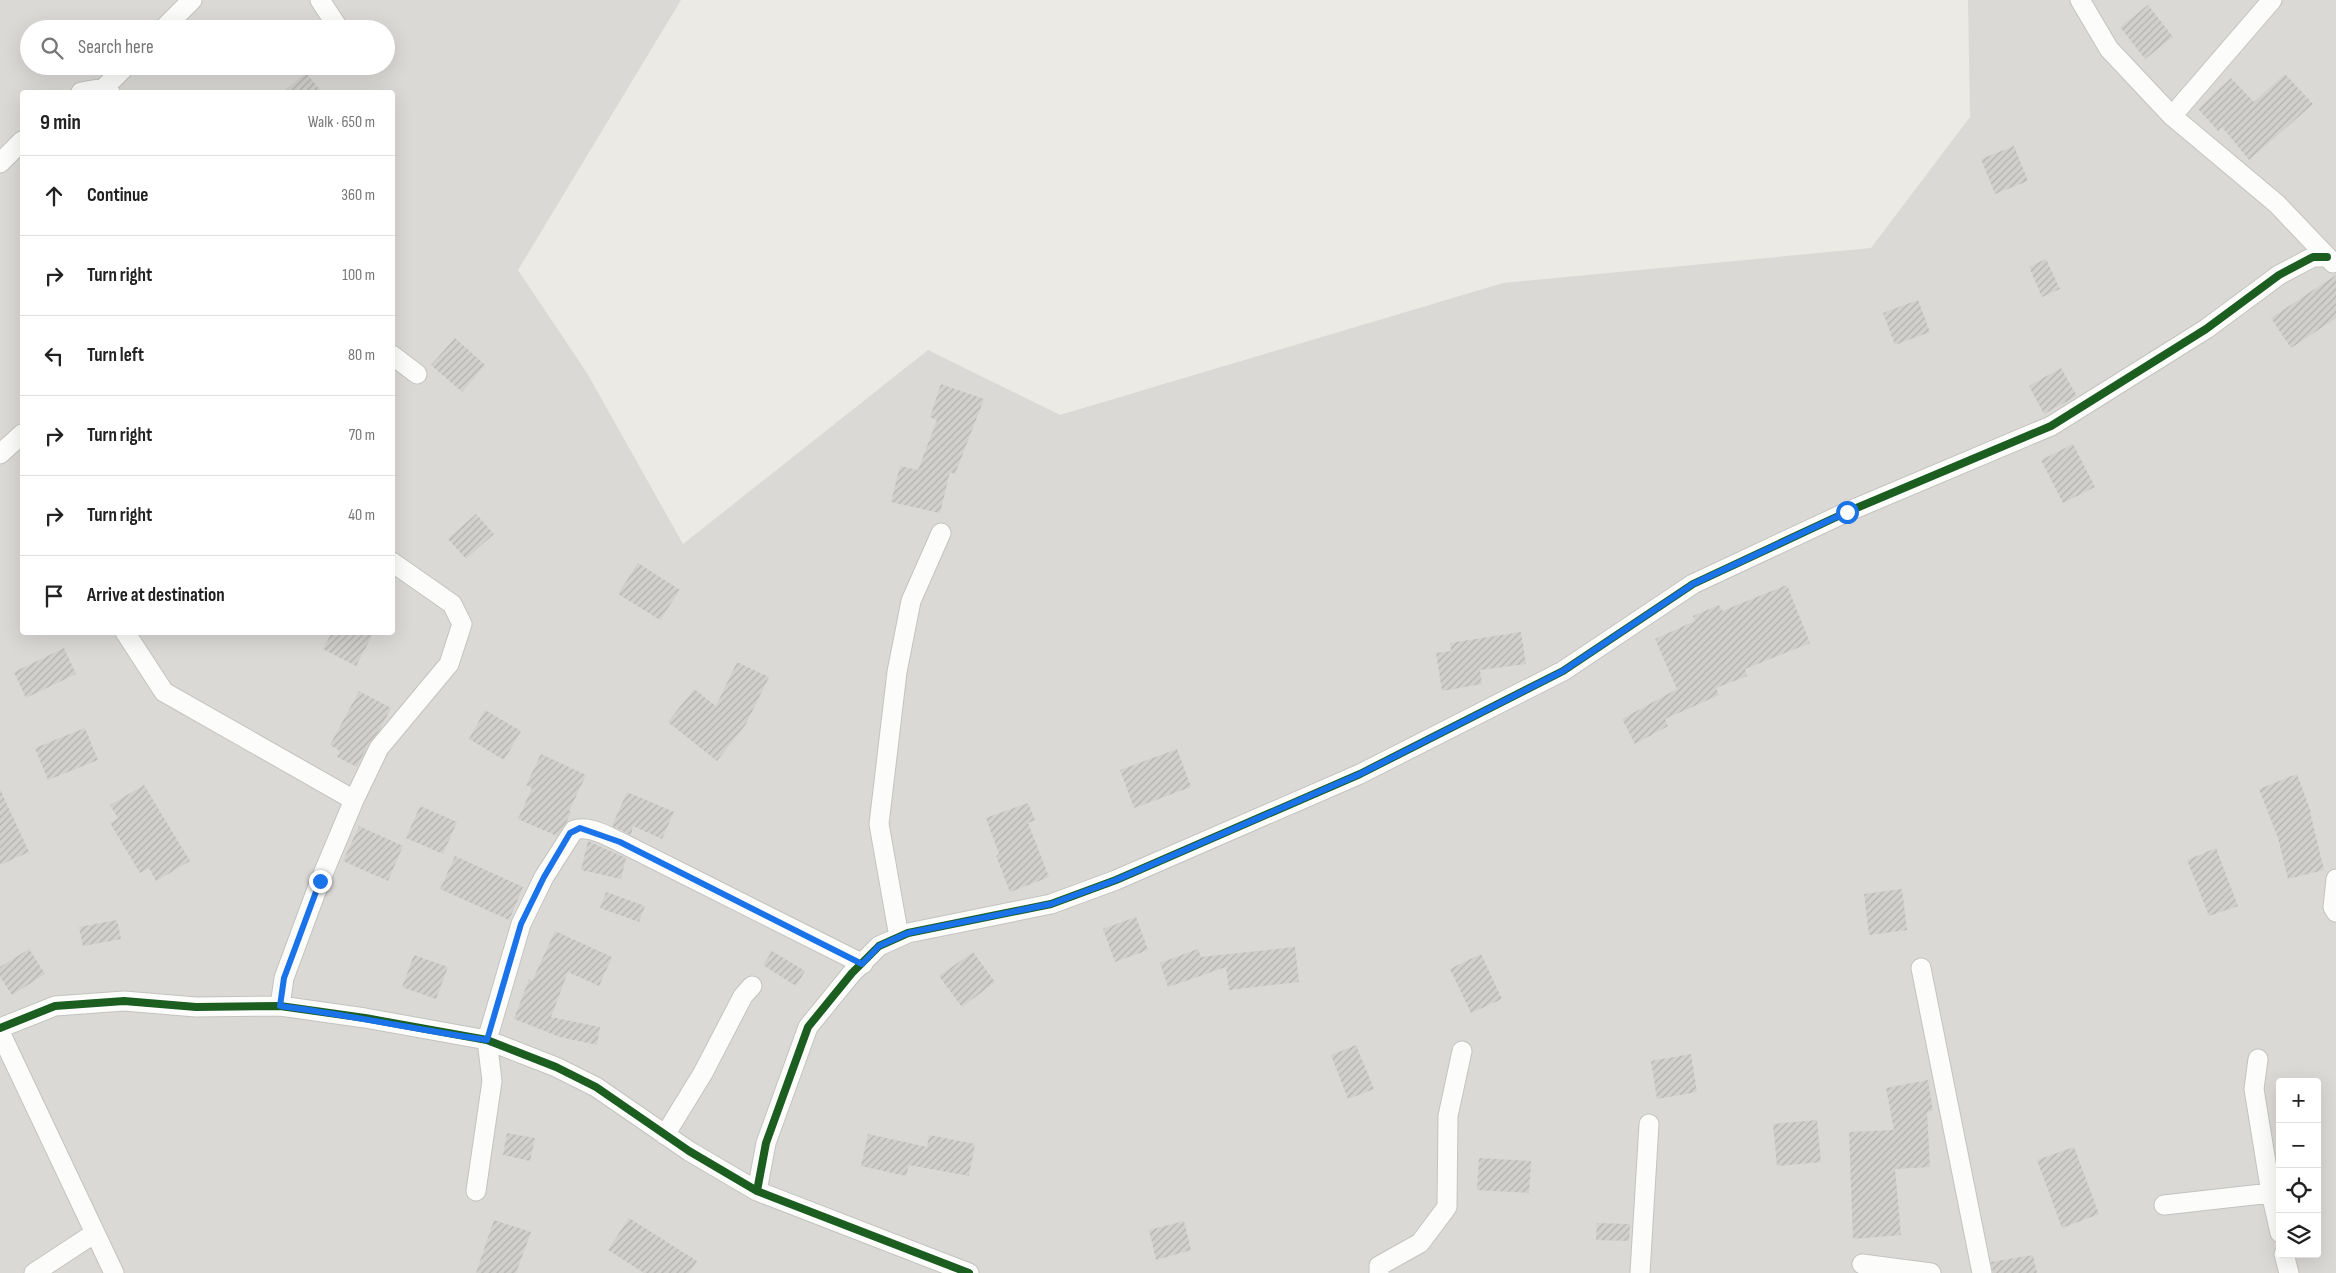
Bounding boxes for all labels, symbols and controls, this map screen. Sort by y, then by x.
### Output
search box [20,20,395,75]
icon: search [38,34,66,62]
text: Search here [78,36,154,59]
text: 9 min [40,110,81,135]
text: Walk · 650 m [308,113,375,132]
icon: ahead [40,182,68,210]
text: Continue [87,184,148,207]
text: 360 m [341,186,375,205]
icon: right [40,262,68,290]
text: Turn right [87,264,152,287]
text: 100 m [342,266,375,285]
icon: left [40,342,68,370]
text: Turn left [87,344,144,367]
text: 80 m [348,346,375,365]
icon: right [40,422,68,450]
text: Turn right [87,424,152,447]
text: 70 m [349,426,375,445]
route start [1836,501,1859,524]
icon: right [40,502,68,530]
text: Turn right [87,504,152,527]
text: 40 m [348,506,375,525]
icon: arrive [40,582,68,610]
text: Arrive at destination [87,584,225,607]
route end [309,870,332,893]
map controls [2276,1078,2321,1258]
button: + [2276,1078,2321,1123]
button: − [2276,1123,2321,1168]
button: locate [2276,1168,2321,1213]
button: layers [2276,1213,2321,1258]

